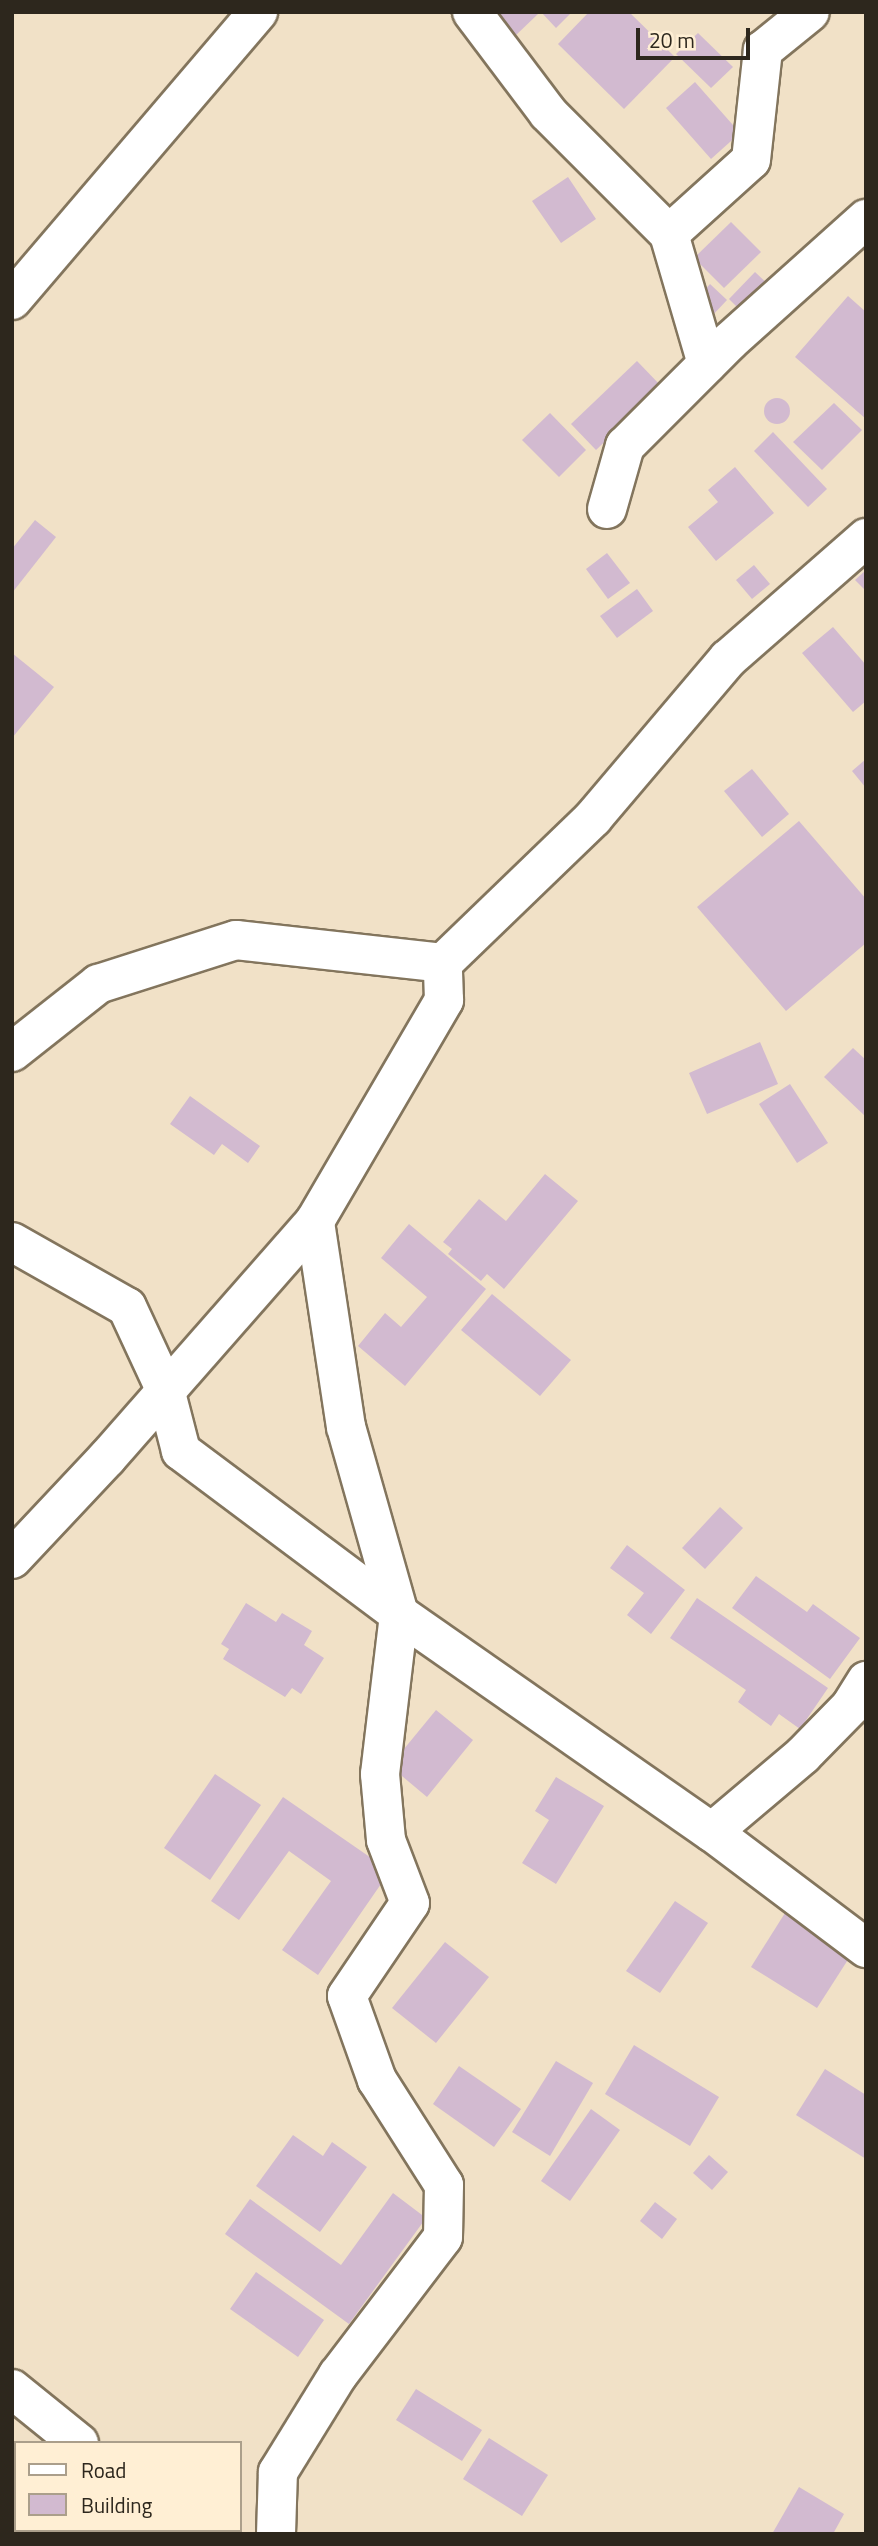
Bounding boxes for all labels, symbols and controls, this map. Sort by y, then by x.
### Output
scale bar [640,14,754,58]
text: 20 m [649,24,695,56]
legend [14,2441,242,2532]
text: Road [81,2454,126,2486]
text: Building [81,2489,152,2521]

